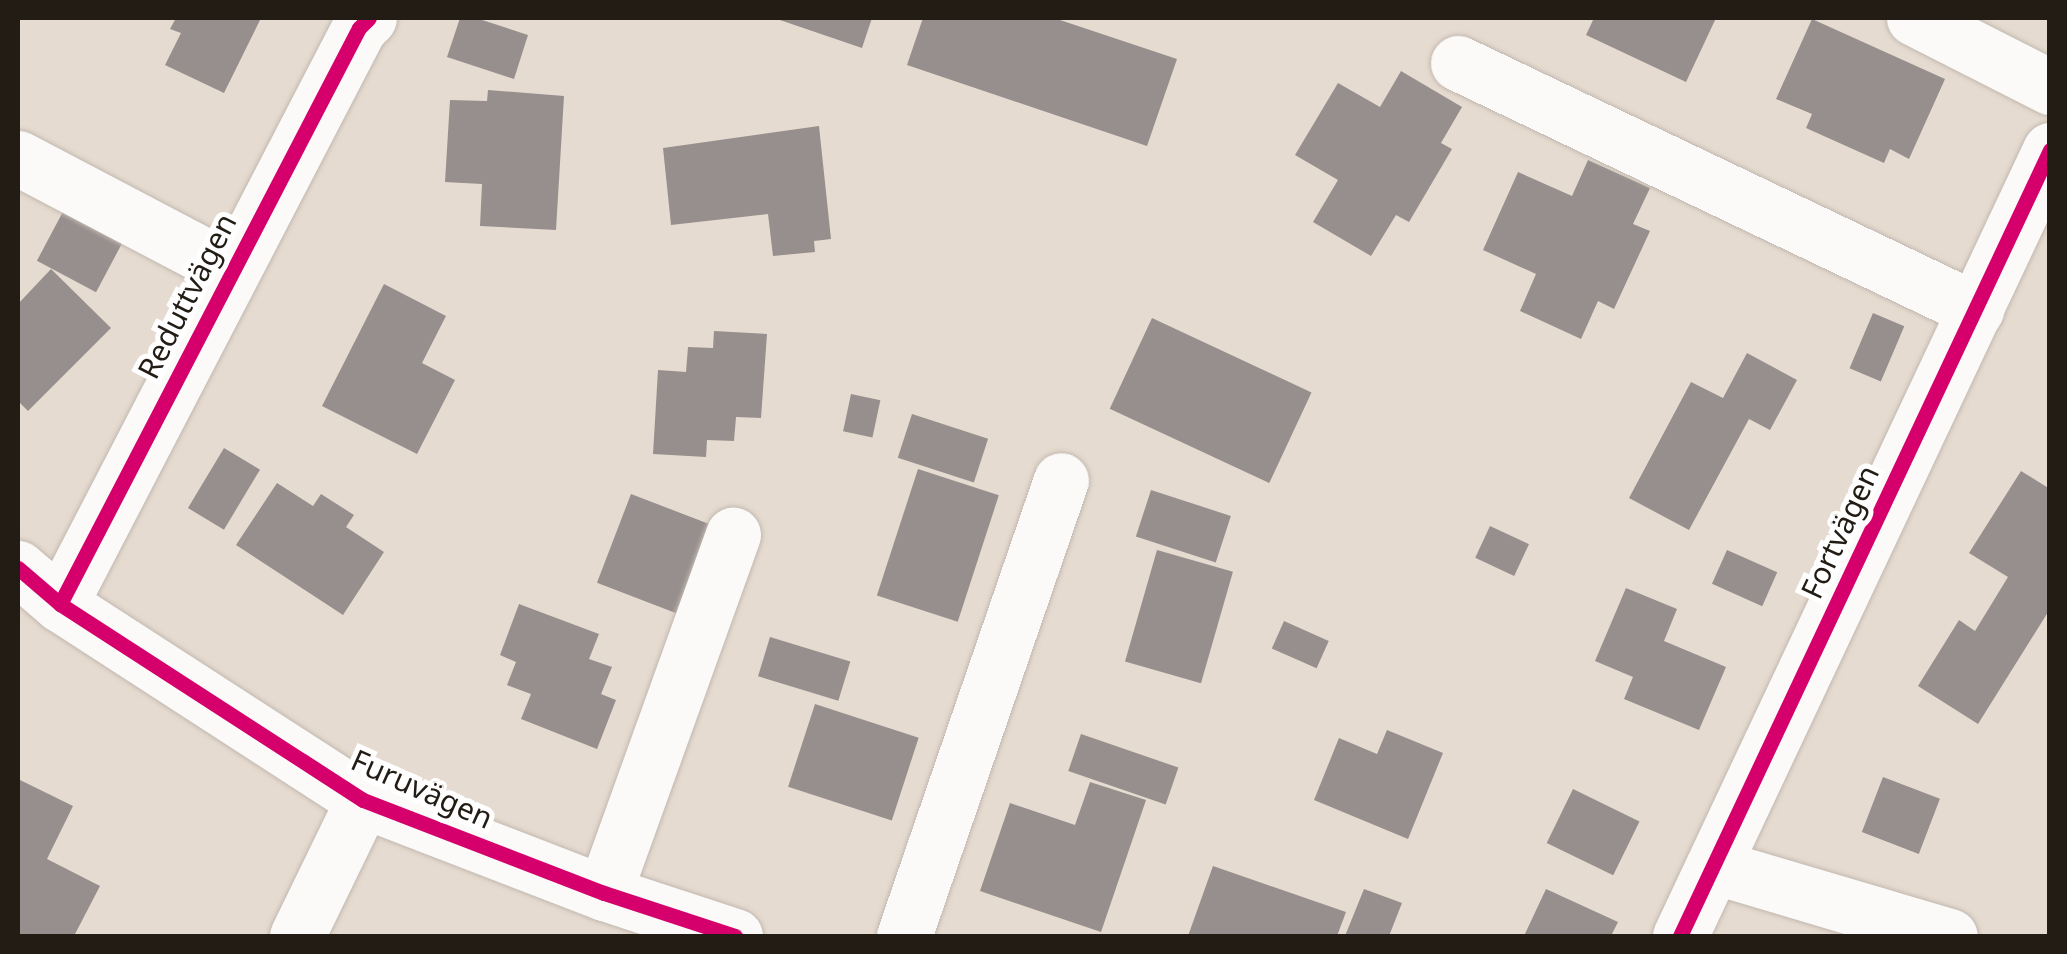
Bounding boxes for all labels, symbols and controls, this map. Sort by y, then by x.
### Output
street label: Reduttvägen [130,208,244,384]
street label: Fortvägen [1793,460,1887,604]
street label: Furuvägen [346,742,498,836]

